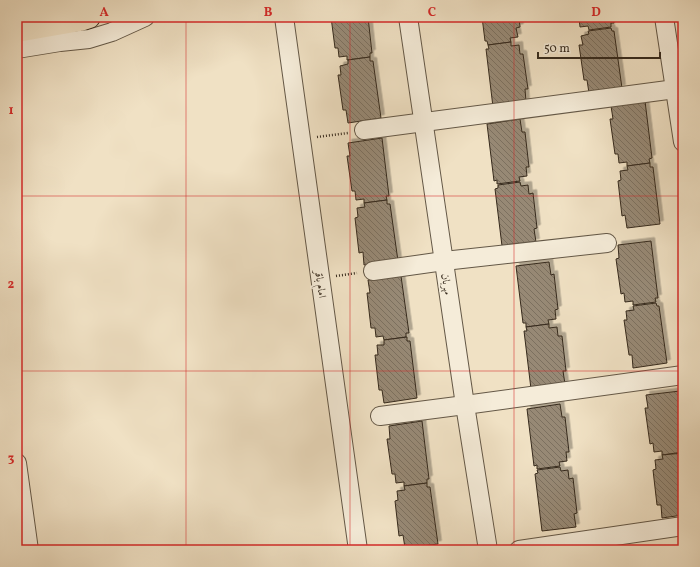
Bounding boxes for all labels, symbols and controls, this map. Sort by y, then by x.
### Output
text: A [99,4,109,22]
text: B [264,4,273,22]
text: C [428,4,436,22]
text: D [591,4,601,22]
scale bar [538,34,660,60]
text: 50 m [544,41,570,57]
text: 1 [8,102,14,120]
street label: امام باقر [309,268,329,299]
street label: مهربان [437,273,454,296]
text: 2 [8,276,15,294]
text: 3 [8,450,15,468]

